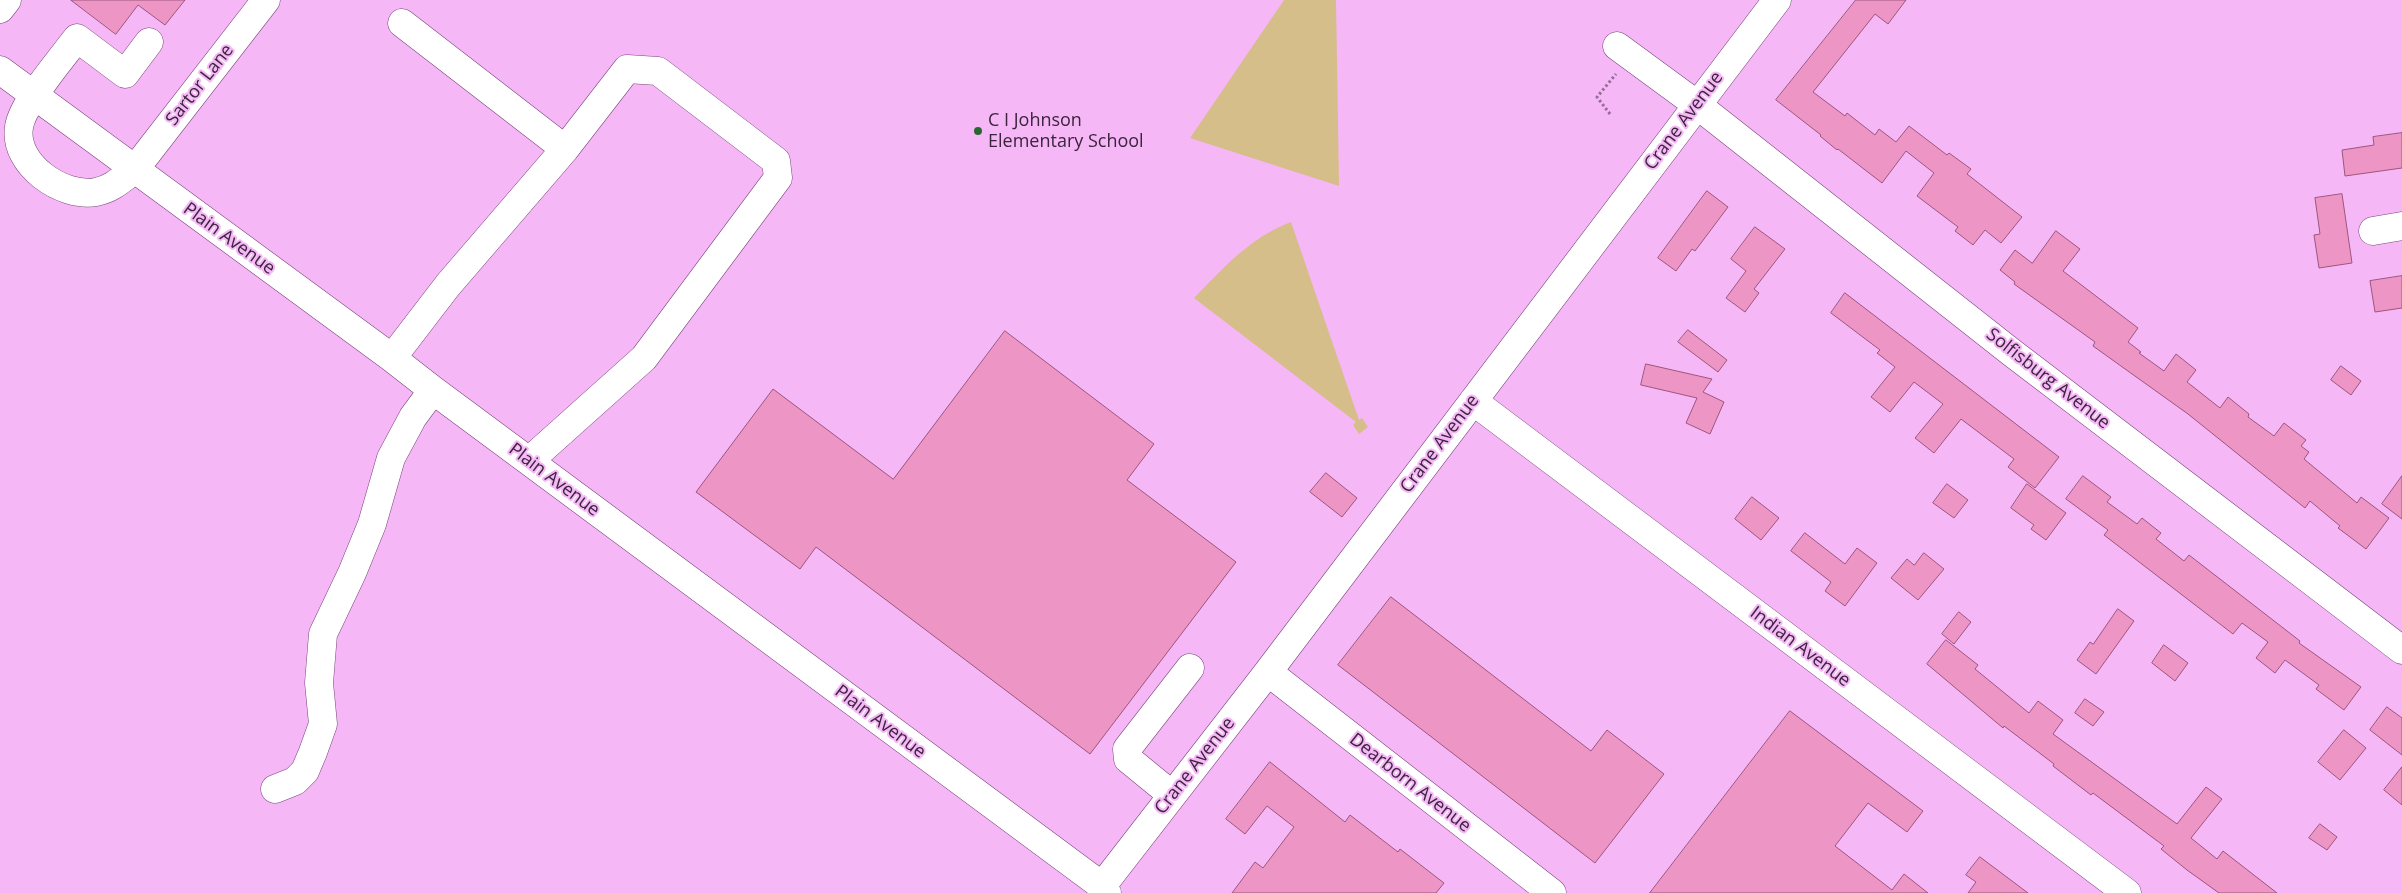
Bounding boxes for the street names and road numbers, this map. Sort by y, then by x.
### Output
street label: Sartor Lane [162,40,238,130]
street label: Crane Avenue [1640,68,1728,174]
street label: Plain Avenue [179,198,279,280]
street label: Solfisburg Avenue [1982,324,2114,434]
street label: Crane Avenue [1396,391,1484,497]
street label: Plain Avenue [504,439,604,521]
street label: Indian Avenue [1746,602,1854,692]
street label: Plain Avenue [830,681,930,763]
street label: Crane Avenue [1150,713,1240,819]
street label: Dearborn Avenue [1345,729,1475,837]

